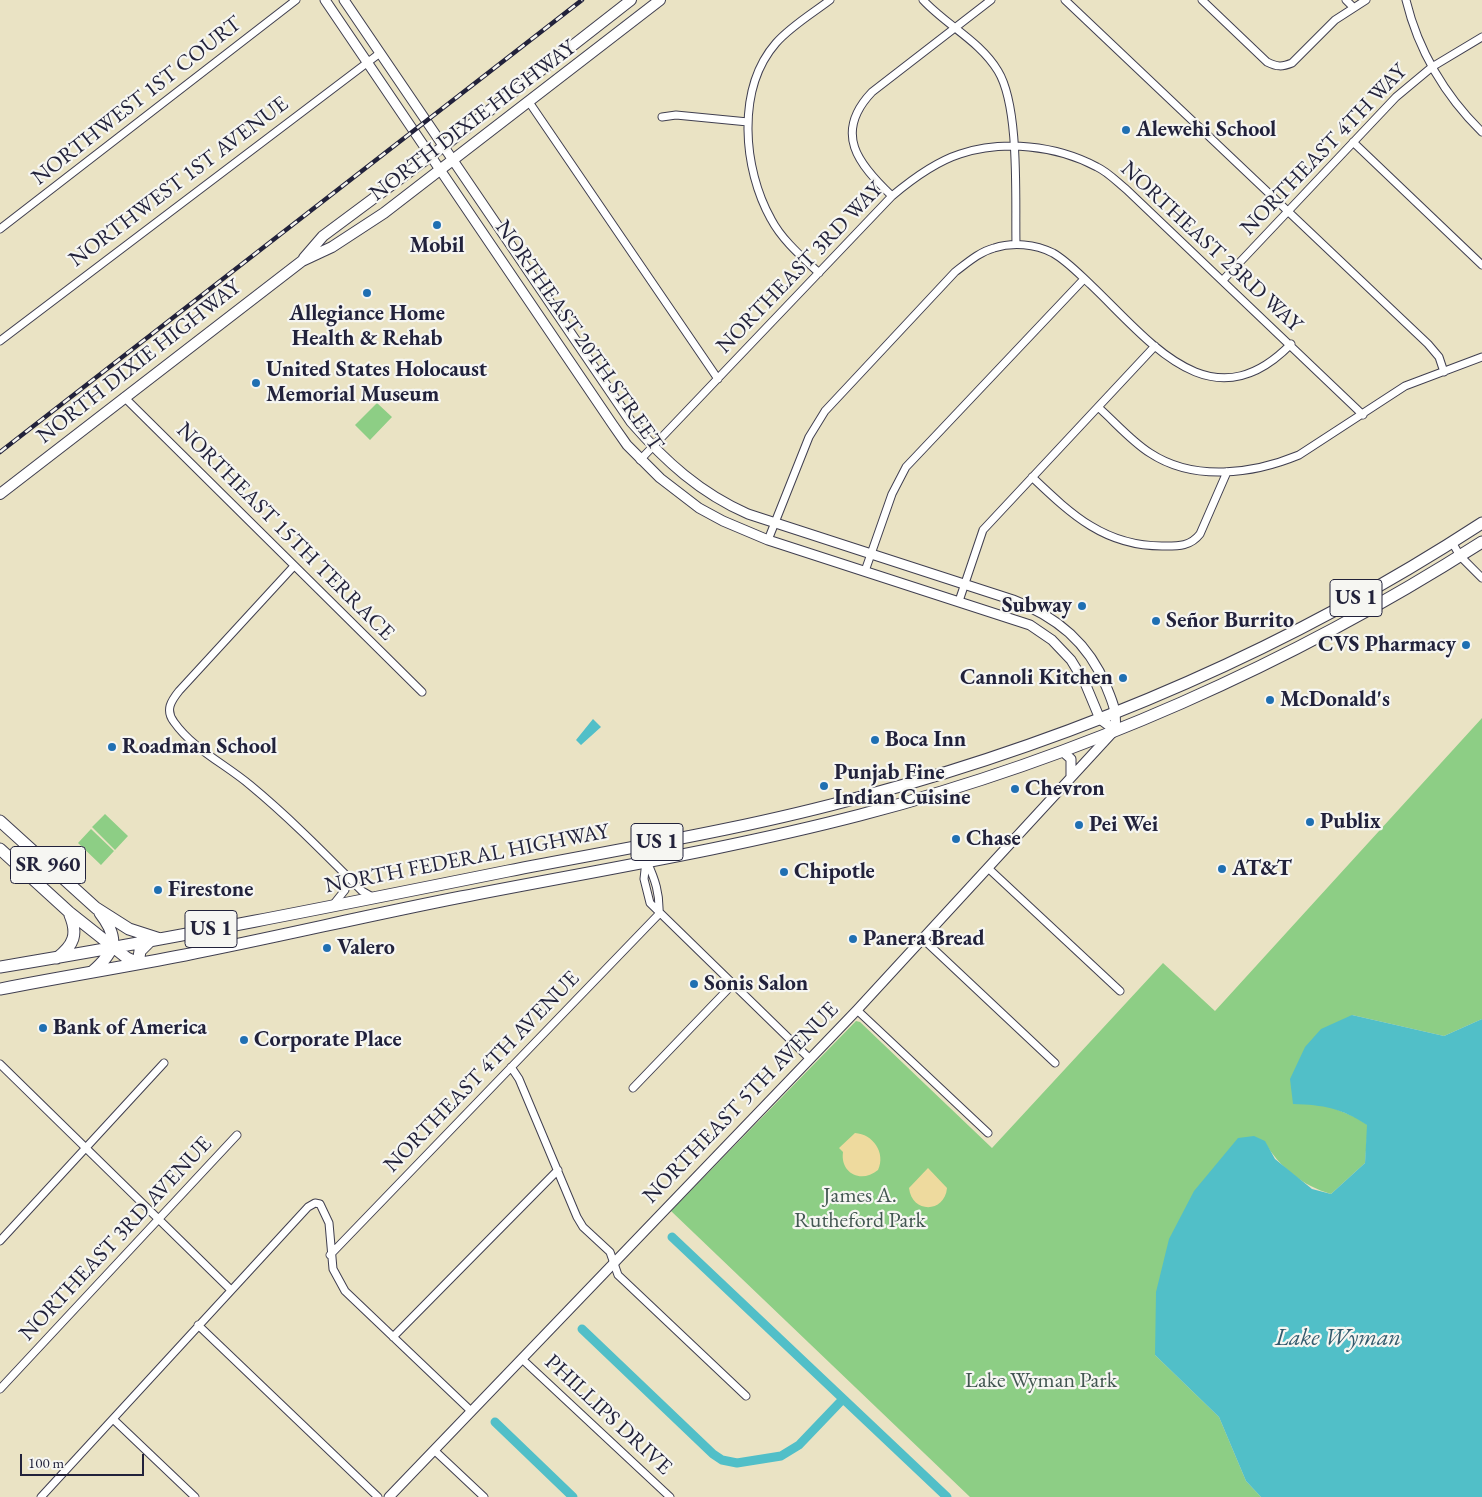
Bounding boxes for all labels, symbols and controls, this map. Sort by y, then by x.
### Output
street label: NORTHWEST 1ST COURT [27,11,247,191]
street label: NORTH DIXIE HIGHWAY [365,35,581,207]
street label: NORTHEAST 4TH WAY [1235,59,1413,241]
street label: NORTHWEST 1ST AVENUE [64,91,294,273]
place label: Alewehi School [1136,117,1276,143]
marker: Alewehi School [1120,124,1132,136]
street label: NORTHEAST 23RD WAY [1115,156,1307,338]
street label: NORTHEAST 3RD WAY [711,177,889,359]
street label: NORTHEAST 20TH STREET [489,216,669,456]
marker: Mobil [431,219,443,231]
place label: Mobil [410,233,464,259]
street label: NORTH DIXIE HIGHWAY [32,274,246,450]
marker: Allegiance Home Health & Rehab [361,287,373,299]
place label: Allegiance Home Health & Rehab [289,301,445,352]
place label: United States Holocaust Memorial Museum [266,357,487,408]
marker: United States Holocaust Memorial Museum [250,377,262,389]
street label: NORTHEAST 15TH TERRACE [171,418,399,646]
road number: US 1 [1330,580,1382,616]
place label: Subway [1002,593,1072,619]
marker: Subway [1076,600,1088,612]
place label: Señor Burrito [1166,608,1294,634]
marker: Señor Burrito [1150,615,1162,627]
place label: CVS Pharmacy [1318,632,1456,658]
marker: CVS Pharmacy [1460,639,1472,651]
place label: Cannoli Kitchen [960,665,1113,691]
marker: Cannoli Kitchen [1117,672,1129,684]
place label: McDonald's [1280,687,1390,713]
marker: McDonald's [1264,694,1276,706]
place label: Boca Inn [885,727,966,753]
place label: Roadman School [122,734,277,760]
marker: Boca Inn [869,734,881,746]
marker: Roadman School [106,741,118,753]
place label: Punjab Fine Indian Cuisine [834,760,970,811]
place label: Chevron [1025,776,1105,802]
marker: Punjab Fine Indian Cuisine [818,780,830,792]
marker: Chevron [1009,783,1021,795]
place label: Publix [1320,809,1381,835]
place label: Pei Wei [1089,812,1158,838]
marker: Publix [1304,816,1316,828]
street label: NORTH FEDERAL HIGHWAY [323,818,611,900]
marker: Pei Wei [1073,819,1085,831]
road number: US 1 [631,824,683,860]
place label: Chase [966,826,1021,852]
marker: Chase [950,833,962,845]
road number: SR 960 [10,846,86,884]
place label: AT&T [1232,856,1292,882]
place label: Chipotle [794,859,875,885]
marker: AT&T [1216,863,1228,875]
marker: Chipotle [778,866,790,878]
place label: Firestone [168,877,253,903]
marker: Firestone [152,884,164,896]
road number: US 1 [185,911,237,948]
place label: Panera Bread [863,926,985,952]
marker: Panera Bread [847,933,859,945]
place label: Valero [337,935,395,961]
marker: Valero [321,942,333,954]
street label: NORTHEAST 4TH AVENUE [379,966,585,1178]
place label: Sonis Salon [704,971,808,997]
marker: Sonis Salon [688,978,700,990]
street label: NORTHEAST 5TH AVENUE [638,997,844,1209]
place label: Bank of America [53,1015,207,1041]
marker: Bank of America [37,1022,49,1034]
place label: Corporate Place [254,1027,402,1053]
marker: Corporate Place [238,1034,250,1046]
street label: NORTHEAST 3RD AVENUE [14,1131,218,1347]
park label: James A. Rutheford Park [794,1183,926,1234]
water label: Lake Wyman [1275,1324,1401,1352]
street label: PHILLIPS DRIVE [539,1349,677,1481]
park label: Lake Wyman Park [965,1368,1117,1394]
scale bar [22,1444,146,1476]
text: 100 m [28,1453,64,1472]

